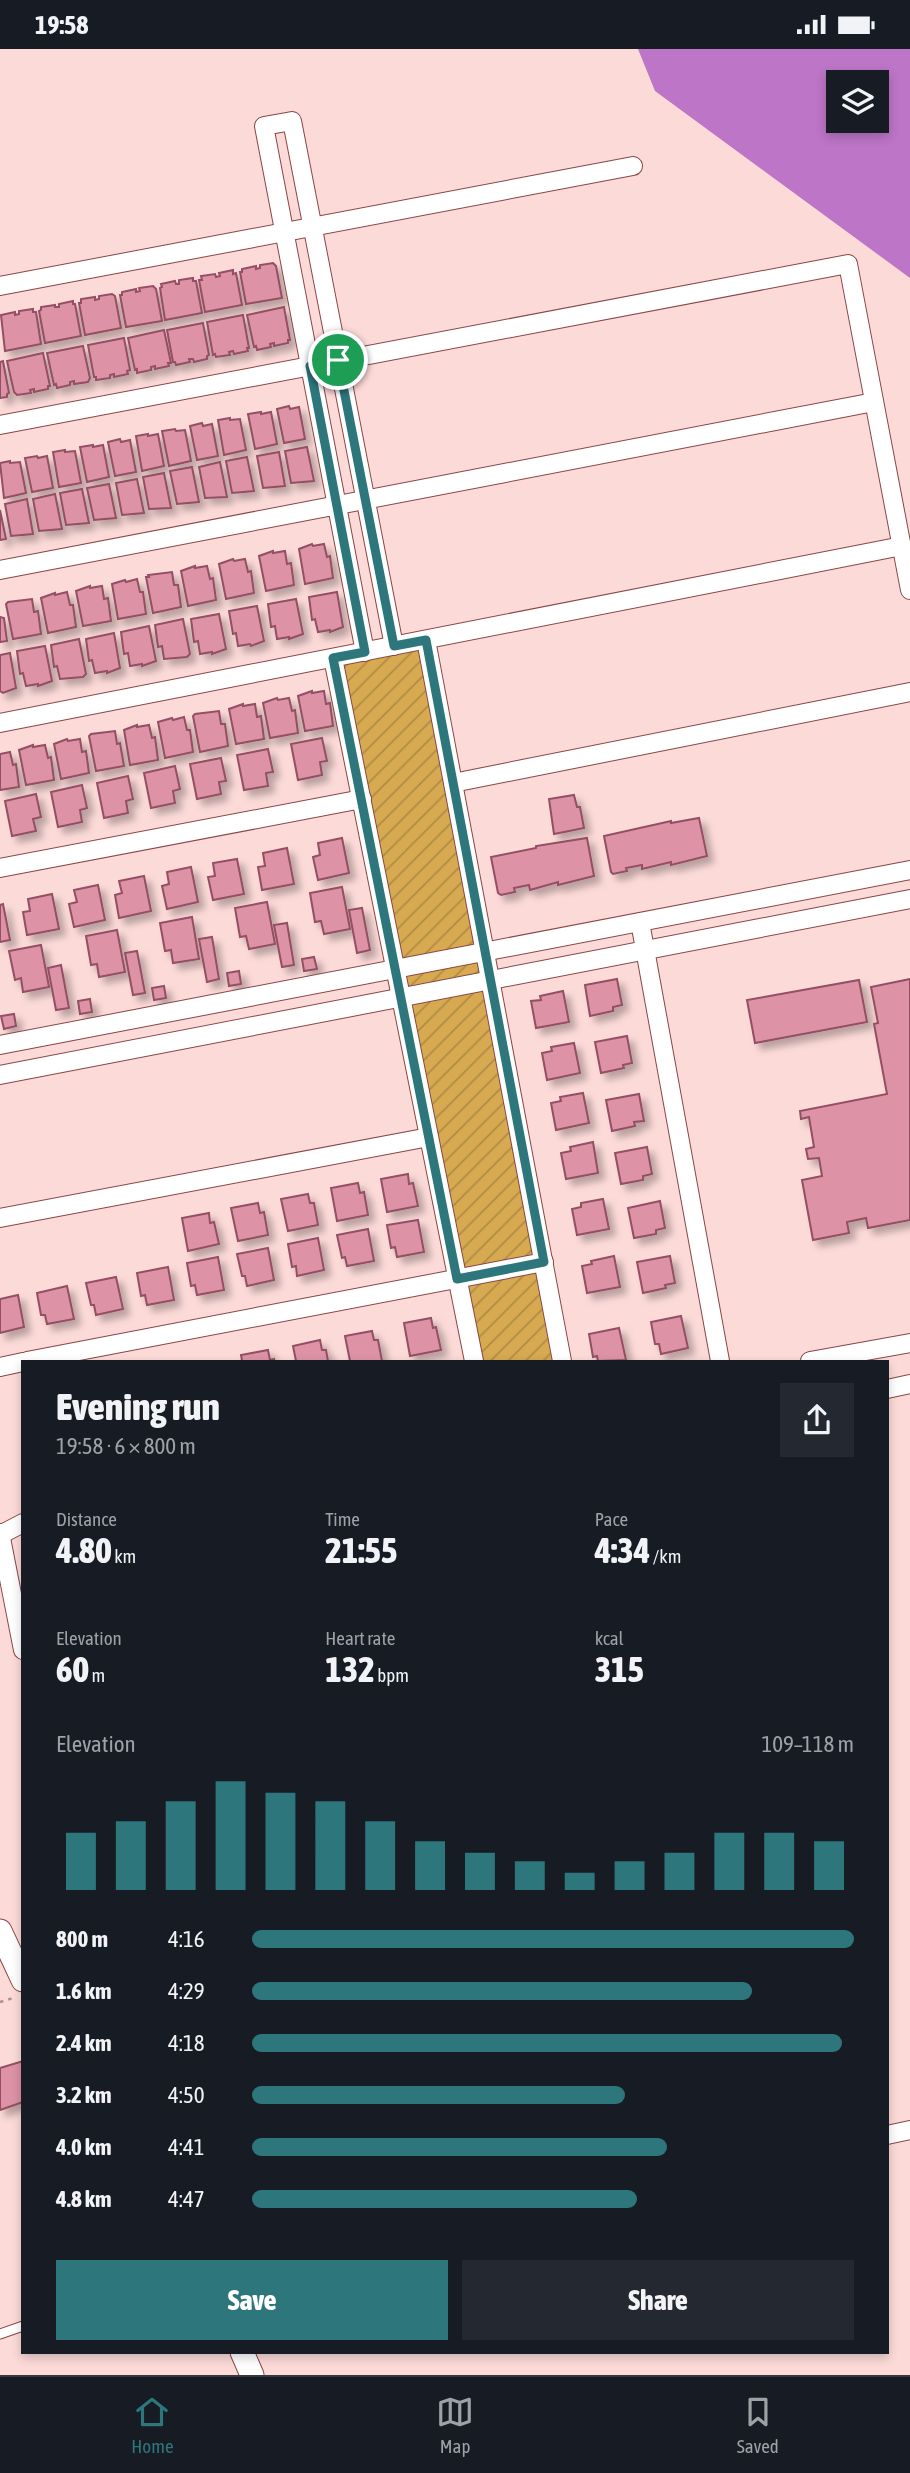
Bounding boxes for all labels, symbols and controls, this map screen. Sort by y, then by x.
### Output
text: 19:58 [35,10,89,40]
map controls [826,70,889,133]
button: layers [826,70,889,133]
pin [308,330,368,390]
icon: arrive [319,341,357,379]
button: share [780,1383,854,1457]
text: Evening run [56,1385,220,1428]
text: 19:58 · 6 × 800 m [56,1433,196,1459]
text: Distance [56,1508,117,1530]
text: Time [325,1508,360,1530]
text: Pace [595,1508,628,1530]
text: 4.80 [56,1530,112,1570]
text: 21:55 [325,1530,397,1570]
text: 4:34 [595,1530,650,1570]
text: km [112,1545,136,1567]
text: /km [650,1545,681,1567]
text: Elevation [56,1627,122,1649]
text: Heart rate [325,1627,395,1649]
text: kcal [595,1627,624,1649]
text: 60 [56,1649,89,1689]
text: 132 [325,1649,375,1689]
text: 315 [595,1649,644,1689]
text: m [89,1664,105,1686]
text: bpm [375,1664,409,1686]
text: Elevation [56,1731,136,1757]
text: 109–118 m [761,1731,854,1757]
text: 800 m [56,1926,108,1952]
text: 4:16 [168,1926,205,1952]
text: 1.6 km [56,1978,112,2004]
text: 4:29 [168,1978,205,2004]
text: 2.4 km [56,2030,112,2056]
text: 4:18 [168,2030,205,2056]
text: 3.2 km [56,2082,112,2108]
text: 4:50 [168,2082,205,2108]
text: 4.0 km [56,2134,112,2160]
text: 4:41 [168,2134,205,2160]
text: 4.8 km [56,2186,112,2212]
text: 4:47 [168,2186,205,2212]
button: Save [56,2260,448,2340]
button: Share [462,2260,854,2340]
tab: Home [131,2393,174,2457]
tab: Map [436,2393,474,2457]
tab: Saved [737,2393,779,2457]

